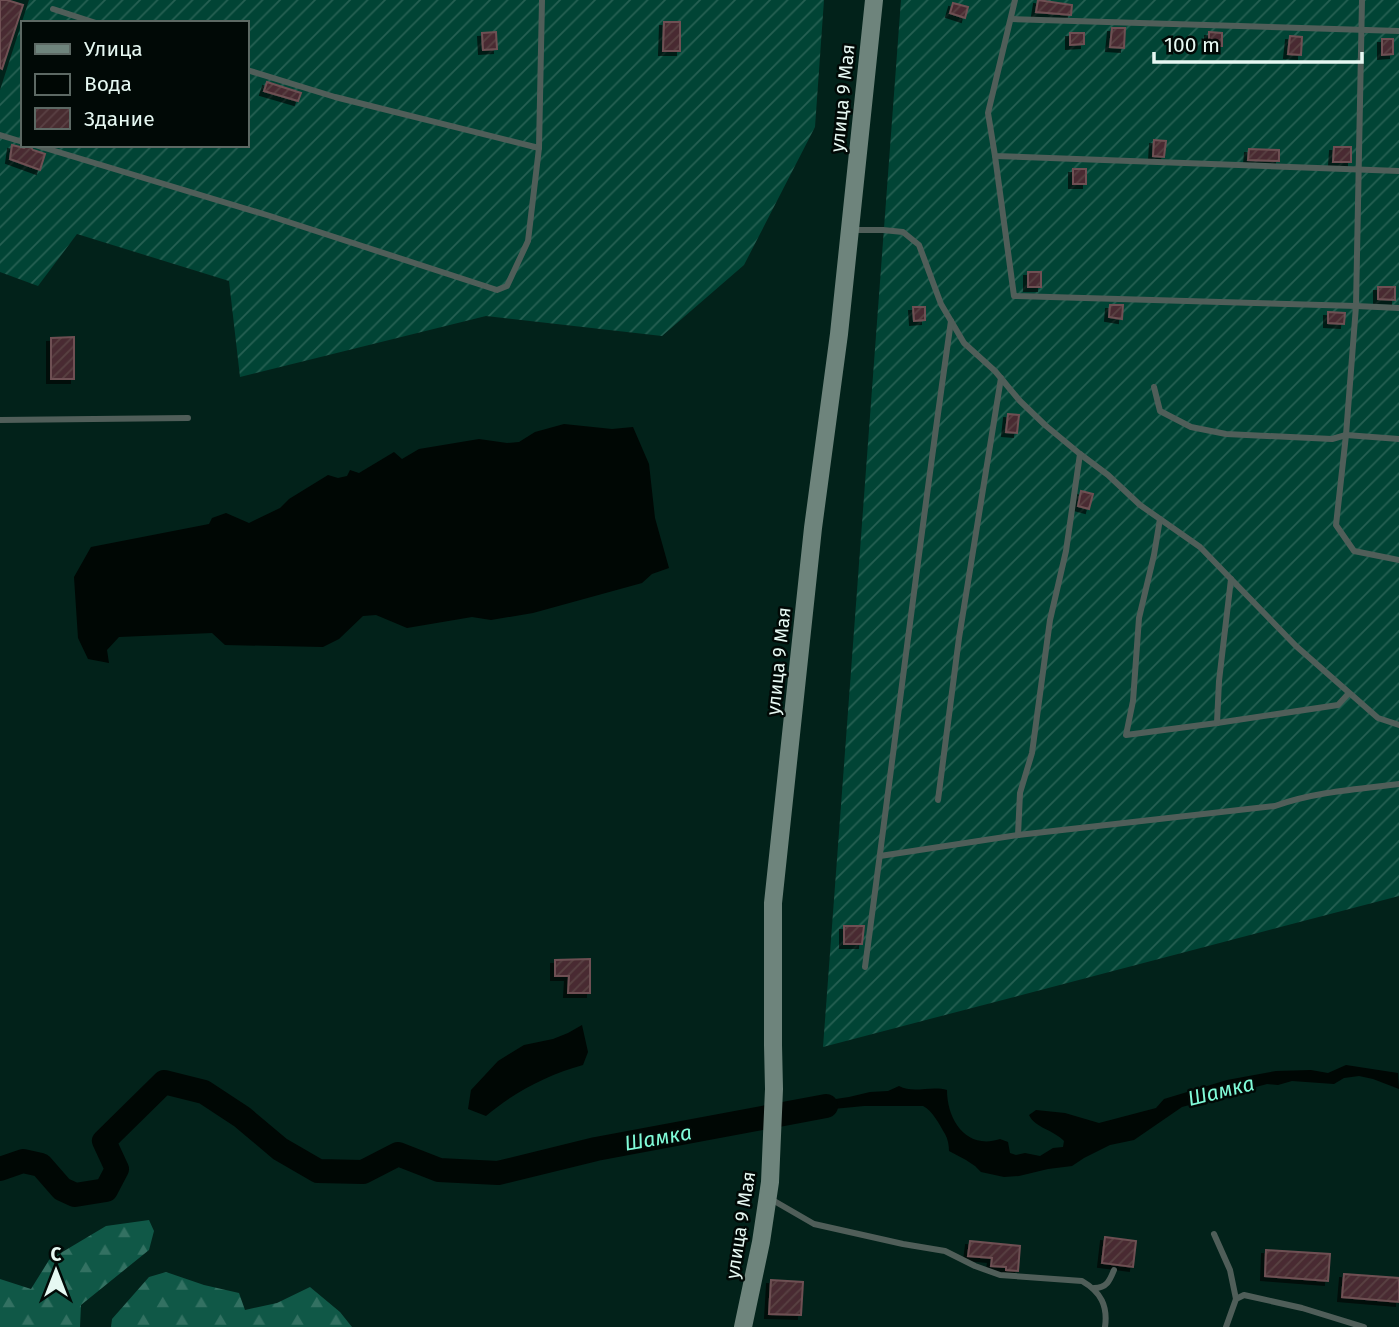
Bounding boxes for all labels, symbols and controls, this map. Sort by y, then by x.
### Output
legend [21,21,248,147]
scale bar [1154,21,1362,65]
text: 100 m [1164,32,1220,58]
text: Улица [84,36,143,62]
street label: улица 9 Мая [825,43,860,153]
text: Вода [84,71,132,97]
text: Здание [84,106,155,132]
street label: улица 9 Мая [761,606,796,716]
water label: Шамка [1185,1070,1257,1112]
water label: Шамка [622,1119,694,1157]
street label: улица 9 Мая [721,1170,760,1280]
north arrow [21,1236,91,1306]
text: С [51,1243,62,1266]

